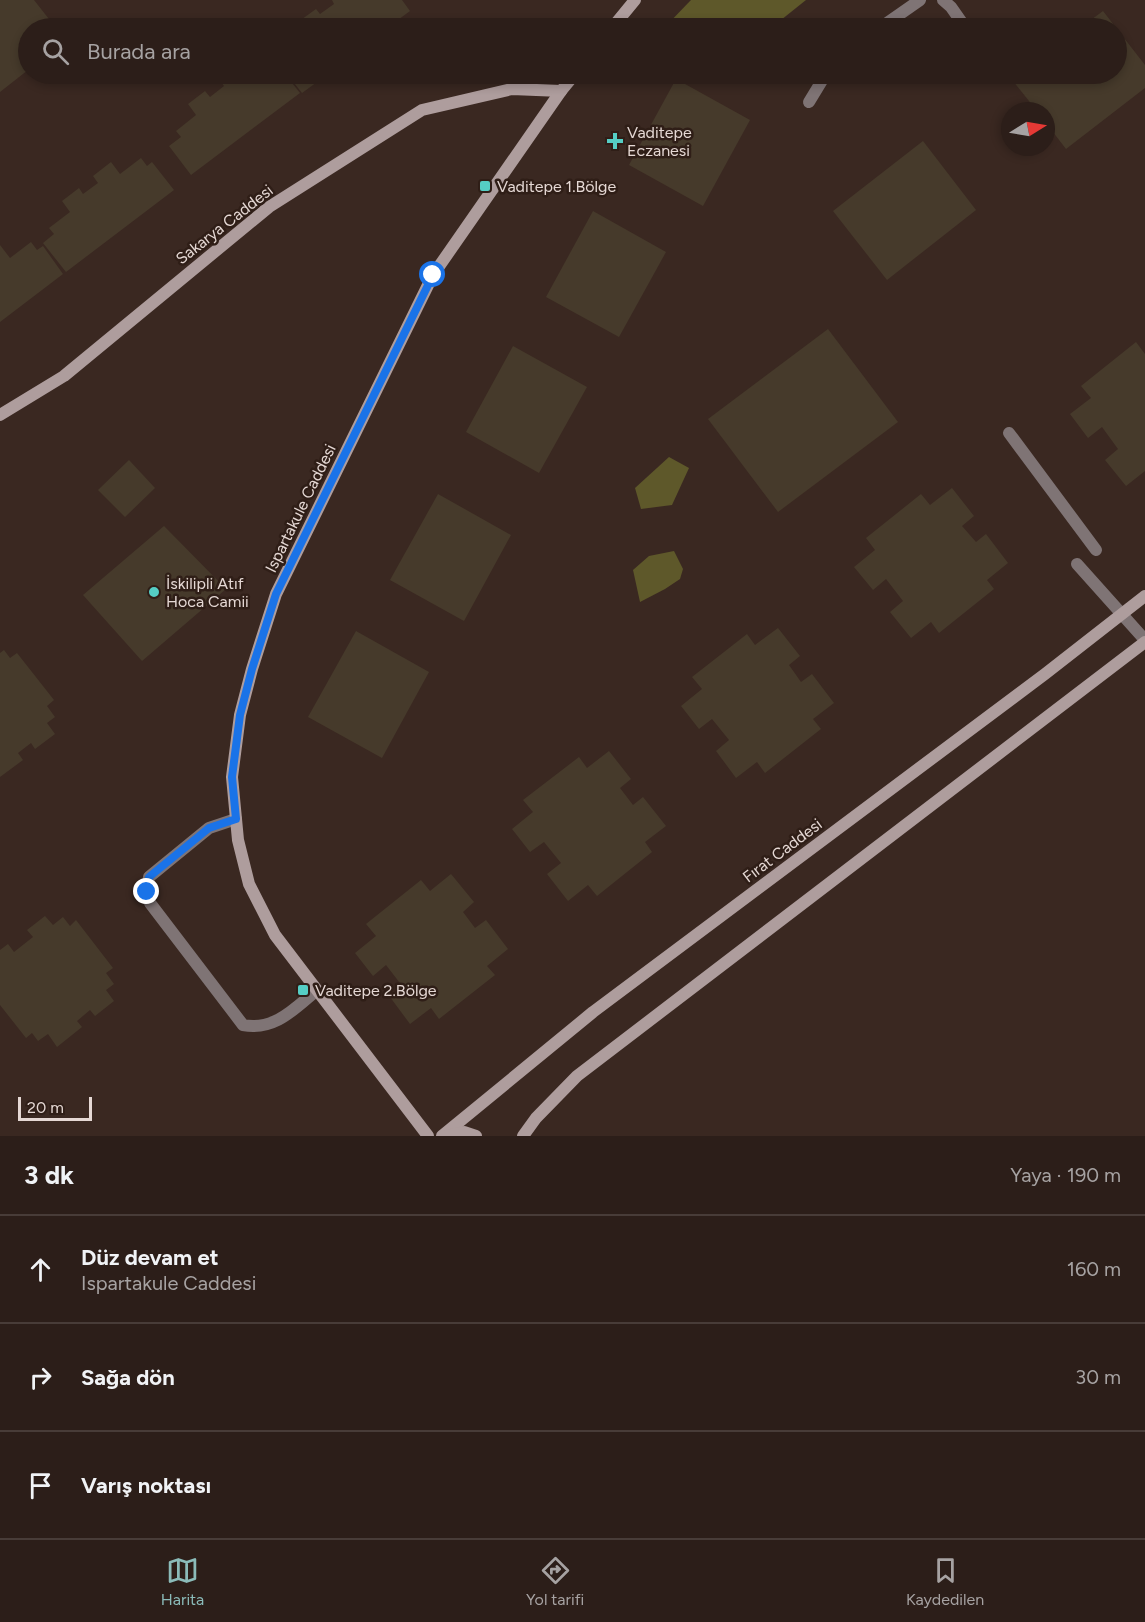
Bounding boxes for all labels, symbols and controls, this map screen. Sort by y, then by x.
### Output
search box [18,18,1127,84]
icon: search [39,35,72,68]
text: Burada ara [87,38,191,65]
north arrow [1001,102,1055,156]
place label: Vaditepe Eczanesi [627,123,692,160]
marker: Vaditepe Eczanesi [608,134,622,148]
place label: Vaditepe 1.Bölge [497,177,616,196]
marker: Vaditepe 1.Bölge [478,179,492,193]
street label: Sakarya Caddesi [172,181,277,268]
route start [419,261,445,287]
street label: Ispartakule Caddesi [261,441,340,575]
place label: İskilipli Atıf Hoca Camii [166,574,249,611]
marker: İskilipli Atıf Hoca Camii [147,585,161,599]
street label: Fırat Caddesi [739,814,826,886]
route end [133,878,159,904]
place label: Vaditepe 2.Bölge [315,981,437,1000]
marker: Vaditepe 2.Bölge [296,983,310,997]
scale bar [18,1094,92,1122]
text: 20 m [27,1098,64,1117]
text: 3 dk [24,1159,74,1191]
text: Yaya · 190 m [1010,1163,1121,1187]
text: Düz devam et [81,1244,218,1271]
icon: ahead [24,1253,57,1286]
text: 160 m [1067,1257,1121,1281]
text: Ispartakule Caddesi [81,1271,256,1295]
icon: right [24,1361,57,1394]
text: Sağa dön [81,1364,175,1391]
text: 30 m [1075,1365,1121,1389]
icon: arrive [24,1469,57,1502]
text: Varış noktası [81,1472,211,1499]
tab: Harita [161,1554,204,1609]
tab: Yol tarifi [526,1554,584,1609]
tab: Kaydedilen [906,1554,984,1609]

